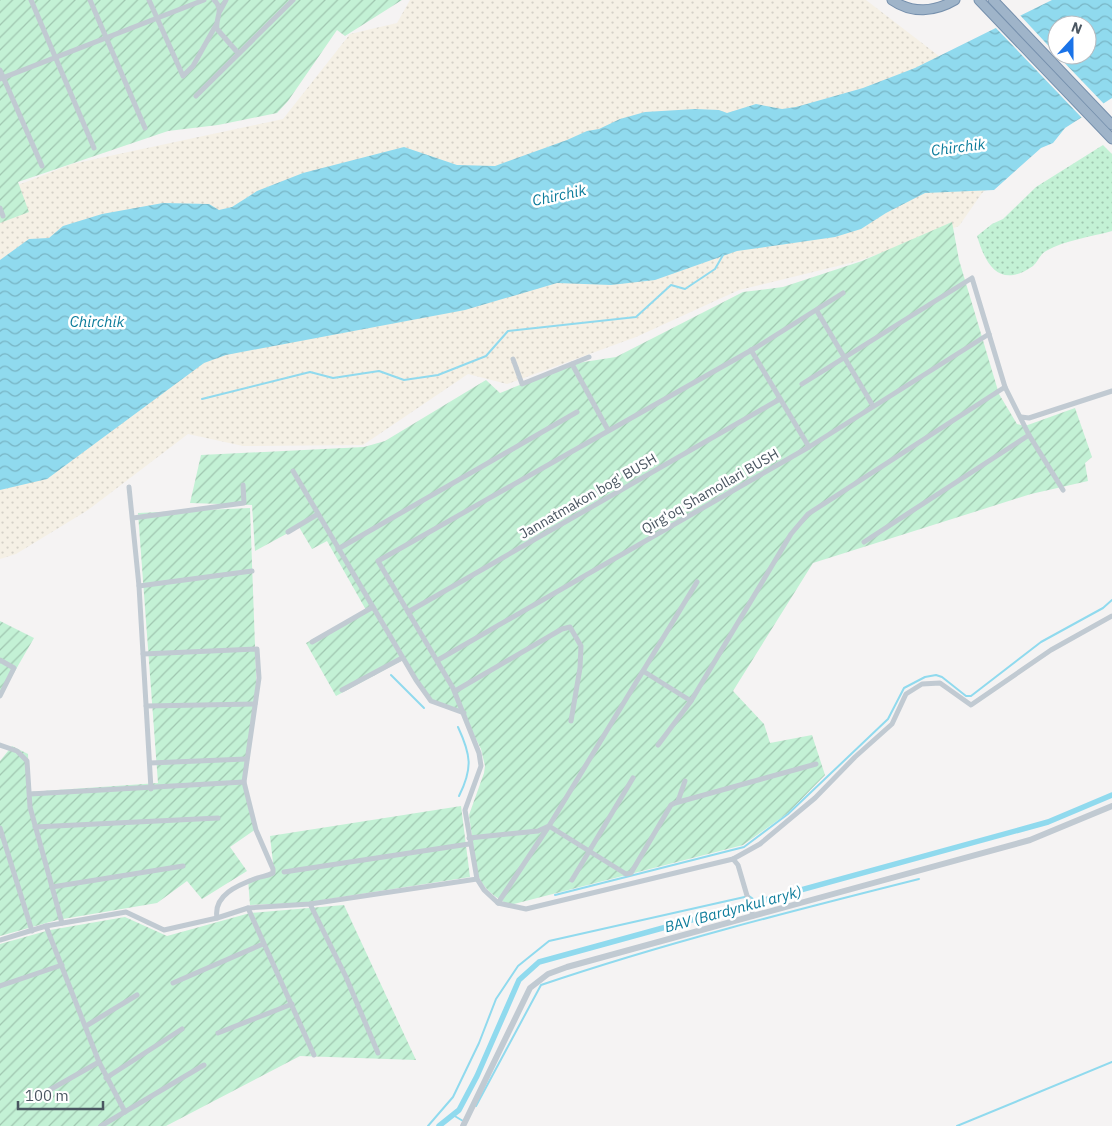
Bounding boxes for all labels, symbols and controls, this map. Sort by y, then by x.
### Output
north arrow [1047,15,1097,65]
text: N [1069,18,1085,38]
water label: Chirchik [930,134,986,160]
water label: Chirchik [530,180,588,210]
water label: Chirchik [70,312,124,331]
street label: Qirg'oq Shamollari BUSH [638,444,782,538]
street label: Jannatmakon bog' BUSH [516,449,660,543]
water label: BAV (Bardynkul aryk) [662,882,804,936]
scale bar [18,1078,102,1110]
text: 100 m [25,1086,69,1105]

